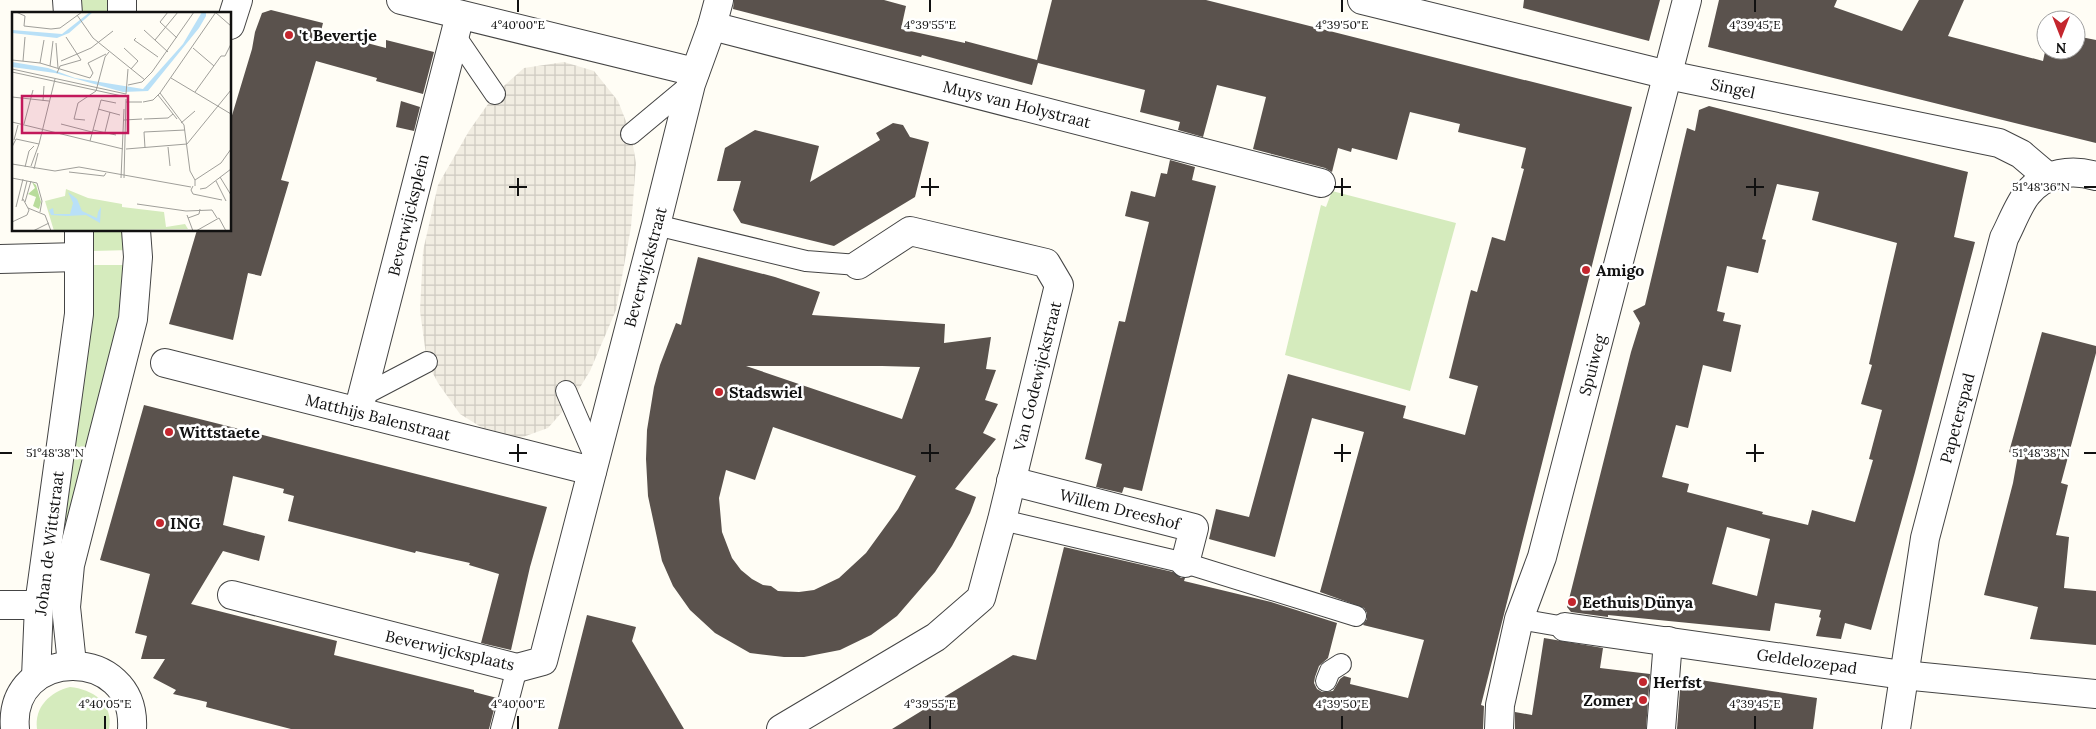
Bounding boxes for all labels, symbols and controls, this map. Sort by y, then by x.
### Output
north arrow [2036,10,2086,60]
inset map [12,12,231,231]
text: 4°40'00"E [491,17,545,32]
text: 4°39'55"E [904,17,956,32]
text: 4°39'50"E [1316,17,1368,32]
text: 4°39'45"E [1729,17,1781,32]
place label: 't Bevertje [299,25,377,45]
marker: 't Bevertje [283,29,295,41]
text: N [2055,39,2066,57]
street label: Singel [1709,74,1757,102]
street label: Muys van Holystraat [941,76,1094,132]
street label: Beverwijcksplein [383,152,433,278]
text: 51°48'36"N [2012,179,2070,194]
street label: Beverwijckstraat [619,204,671,329]
place label: Amigo [1596,260,1644,280]
marker: Amigo [1580,264,1592,276]
street label: Van Godewijckstraat [1008,298,1065,454]
street label: Spuiweg [1574,331,1610,398]
street label: Papeterspad [1935,370,1979,465]
place label: Stadswiel [729,382,803,402]
marker: Stadswiel [713,386,725,398]
street label: Matthijs Balenstraat [303,389,454,445]
place label: Wittstaete [179,422,260,442]
marker: Wittstaete [163,426,175,438]
text: 51°48'38"N [26,445,84,460]
text: 51°48'38"N [2012,445,2070,460]
street label: Johan de Wittstraat [30,469,68,617]
street label: Willem Dreeshof [1058,484,1184,534]
place label: ING [170,513,200,533]
marker: ING [154,517,166,529]
place label: Eethuis Dünya [1582,592,1694,612]
marker: Eethuis Dünya [1566,596,1578,608]
street label: Beverwijcksplaats [383,625,517,675]
street label: Geldelozepad [1755,644,1859,678]
place label: Herfst [1653,672,1702,692]
marker: Herfst [1637,676,1649,688]
place label: Zomer [1583,690,1633,710]
marker: Zomer [1637,694,1649,706]
text: 4°40'05"E [79,696,131,711]
text: 4°40'00"E [491,696,545,711]
text: 4°39'55"E [904,696,956,711]
text: 4°39'50"E [1316,696,1368,711]
text: 4°39'45"E [1729,696,1781,711]

